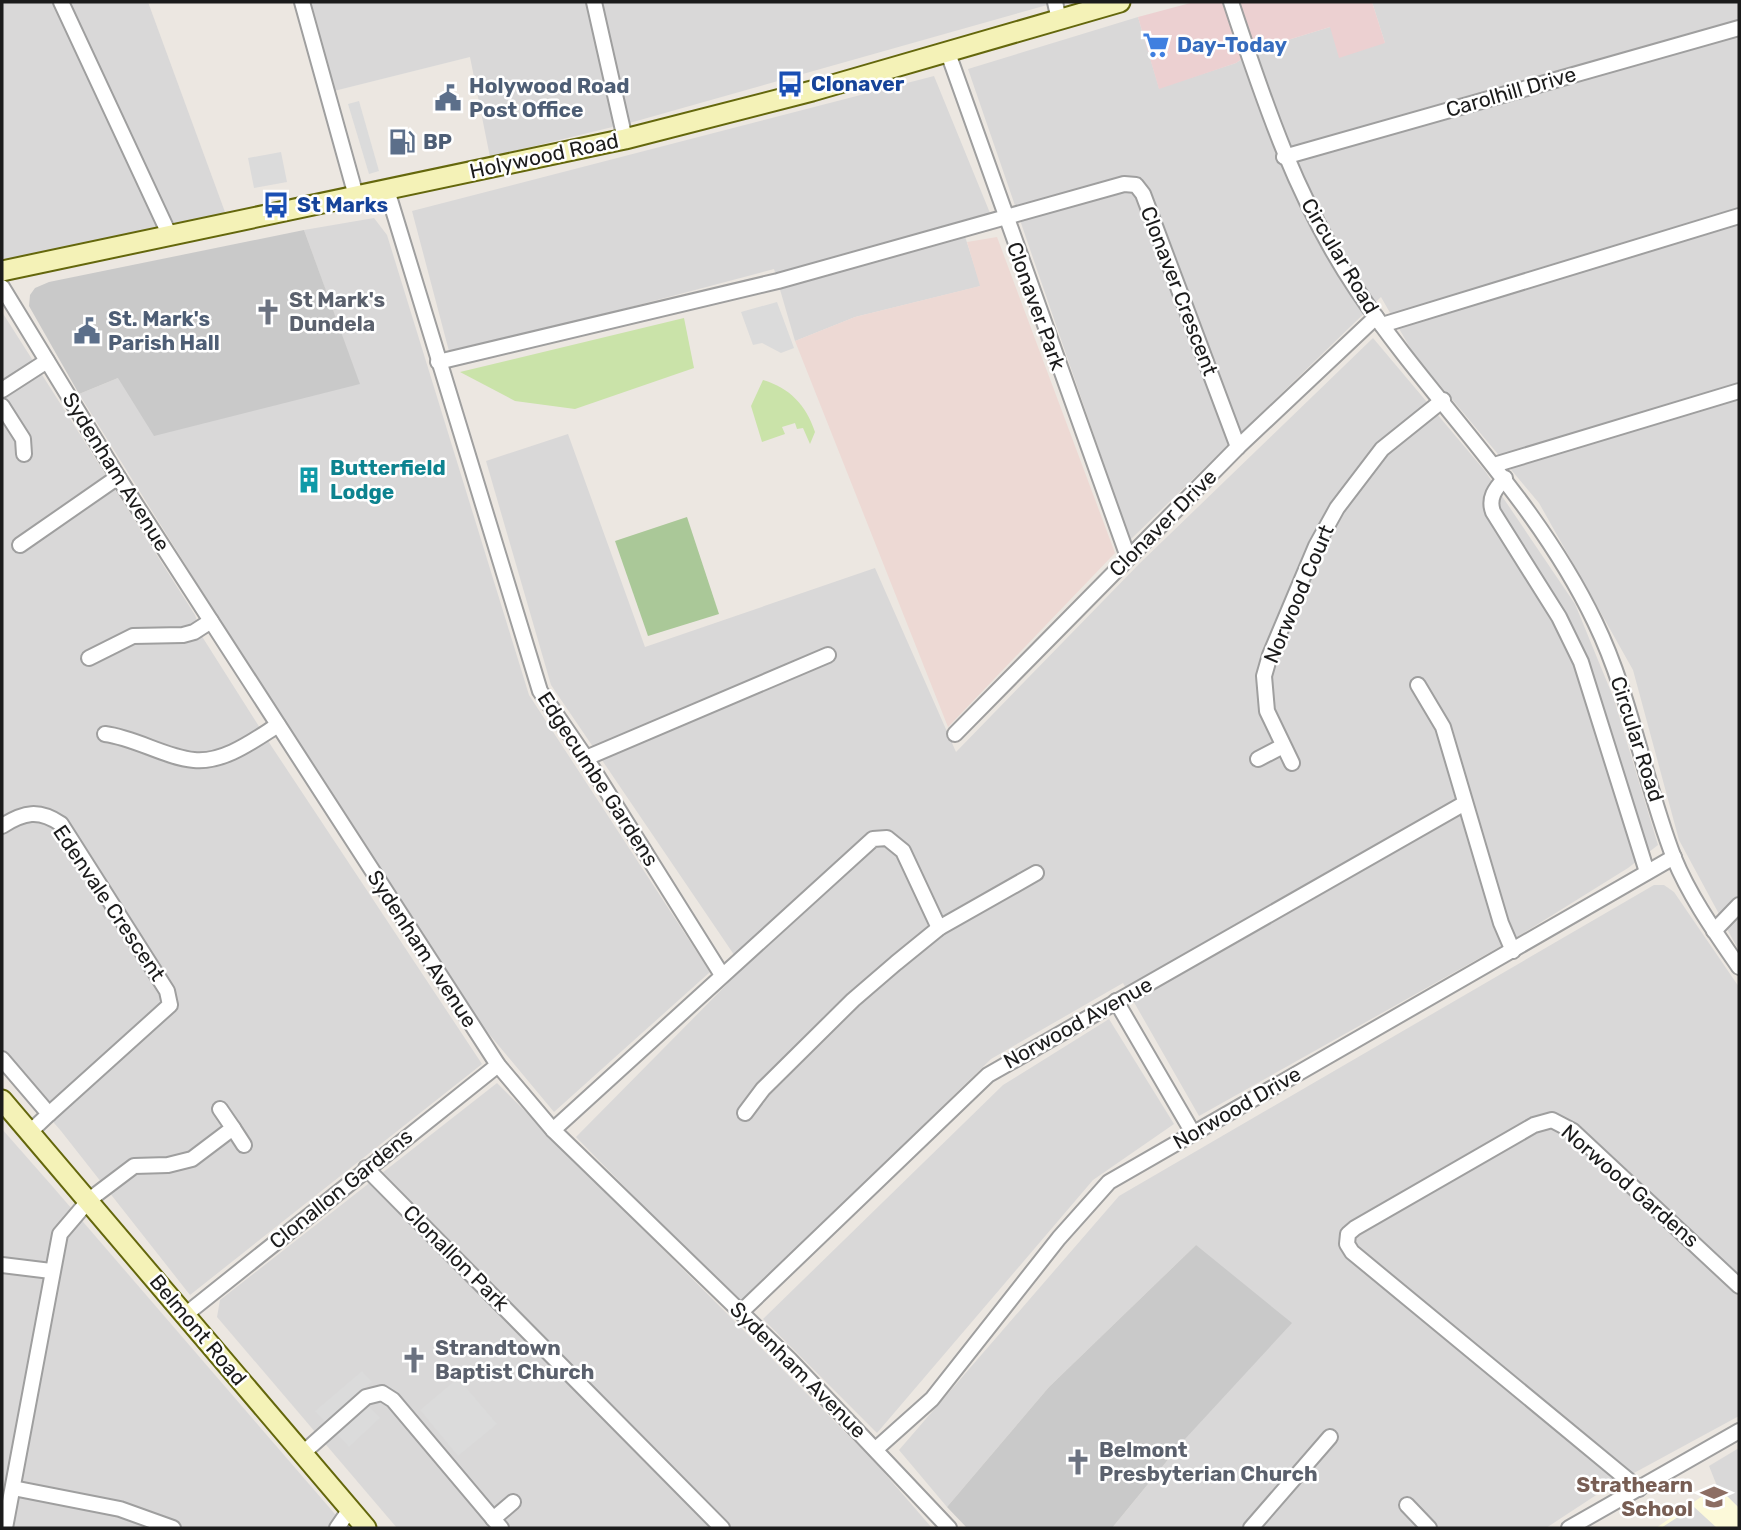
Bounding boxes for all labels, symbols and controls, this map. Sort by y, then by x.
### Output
supermarket icon: Day-Today [1141,30,1171,60]
place label: Day-Today [1177,32,1287,57]
street label: Carolhill Drive [1443,61,1579,122]
bus stop icon: Clonaver [775,69,805,99]
place label: Clonaver [811,71,905,96]
place label: Holywood Road Post Office [469,73,630,122]
public building icon: Holywood Road Post Office [433,83,463,113]
fuel station icon: BP [387,127,417,157]
street label: Holywood Road [467,128,621,184]
place label: BP [423,129,452,154]
bus stop icon: St Marks [261,190,291,220]
place label: St Marks [297,192,388,217]
street label: Circular Road [1296,194,1385,318]
street label: Clonaver Crescent [1136,203,1223,379]
street label: Clonaver Park [1002,238,1071,373]
place label: St Mark's Dundela [289,287,385,336]
church icon: St Mark's Dundela [253,297,283,327]
place label: St. Mark's Parish Hall [108,306,220,355]
public building icon: St. Mark's Parish Hall [72,316,102,346]
street label: Sydenham Avenue [57,388,175,556]
place label: Butterfield Lodge [330,455,446,504]
street label: Clonaver Drive [1104,464,1221,581]
building icon: Butterfield Lodge [294,465,324,495]
street label: Norwood Court [1258,521,1339,667]
street label: Circular Road [1605,673,1669,805]
street label: Edgecumbe Gardens [533,687,664,871]
street label: Edenvale Crescent [48,820,171,985]
street label: Sydenham Avenue [362,865,483,1032]
street label: Norwood Avenue [999,971,1156,1074]
street label: Norwood Drive [1168,1061,1305,1154]
street label: Norwood Gardens [1556,1119,1704,1252]
street label: Clonallon Gardens [264,1123,417,1254]
street label: Clonallon Park [398,1200,515,1316]
street label: Belmont Road [145,1269,252,1390]
street label: Sydenham Avenue [725,1296,872,1443]
place label: Strandtown Baptist Church [435,1335,594,1384]
church icon: Strandtown Baptist Church [399,1345,429,1375]
place label: Belmont Presbyterian Church [1099,1437,1318,1486]
church icon: Belmont Presbyterian Church [1063,1447,1093,1477]
place label: Strathearn School [1576,1472,1693,1521]
school or university icon: Strathearn School [1699,1482,1729,1512]

